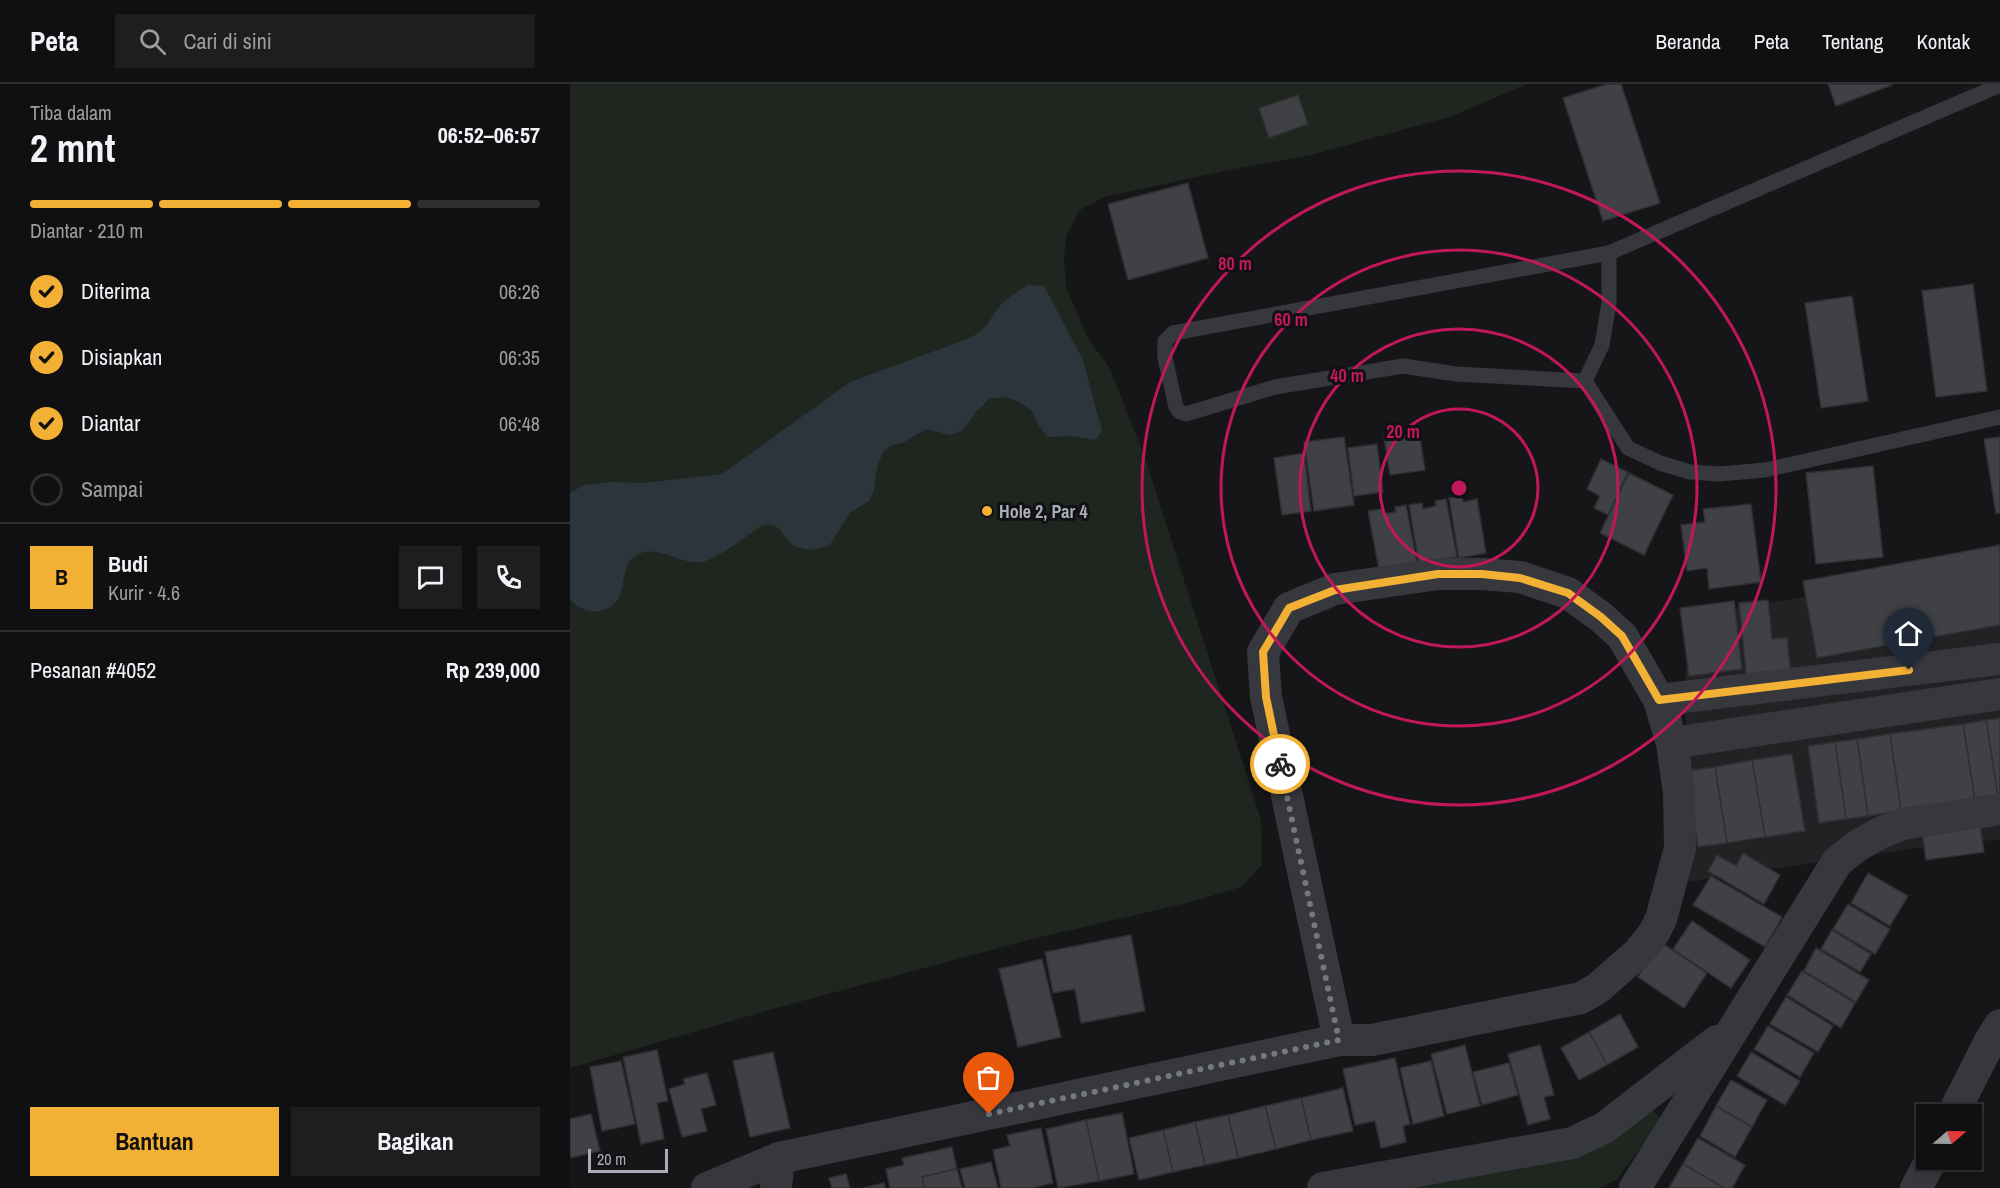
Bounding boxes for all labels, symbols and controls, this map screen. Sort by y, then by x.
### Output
search box [115,14,535,68]
text: Peta [30,22,79,60]
icon: search [136,25,169,58]
text: Cari di sini [184,26,272,56]
text: Beranda [1656,27,1721,56]
text: Peta [1754,27,1789,56]
text: Tentang [1822,27,1883,56]
text: Kontak [1916,27,1970,56]
text: Tiba dalam [30,99,112,126]
text: 06:52–06:57 [438,120,540,150]
text: 2 mnt [30,122,115,174]
text: Diantar · 210 m [30,217,143,244]
text: 80 m [1218,251,1252,276]
icon: check [30,275,63,308]
text: Diterima [81,276,150,306]
text: 06:26 [499,278,540,305]
text: 60 m [1274,307,1308,332]
icon: check [30,341,63,374]
text: Disiapkan [81,342,162,372]
text: 06:35 [499,344,540,371]
text: 40 m [1330,363,1364,388]
icon: check [30,407,63,440]
text: Diantar [81,408,140,438]
text: 06:48 [499,410,540,437]
text: 20 m [1386,419,1420,444]
text: Sampai [81,474,143,504]
centre of rings [1449,478,1469,498]
place label: Hole 2, Par 4 [999,499,1088,524]
marker: Hole 2, Par 4 [980,504,994,518]
button: chat [399,546,462,609]
button: phone [477,546,540,609]
text: Budi [108,549,148,579]
text: B [55,562,68,592]
text: Kurir · 4.6 [108,579,180,606]
pin [1883,608,1934,670]
icon: home [1892,617,1925,650]
text: Pesanan #4052 [30,655,156,685]
text: Rp 239,000 [446,655,540,685]
courier [1250,734,1310,794]
icon: bike [1264,748,1297,781]
pin [963,1052,1014,1114]
icon: bag [972,1061,1005,1094]
north arrow [1916,1104,1982,1170]
map controls [1916,1104,1982,1170]
button: Bantuan [30,1107,279,1176]
button: Bagikan [291,1107,540,1176]
scale bar [588,1146,668,1174]
text: 20 m [597,1148,626,1170]

